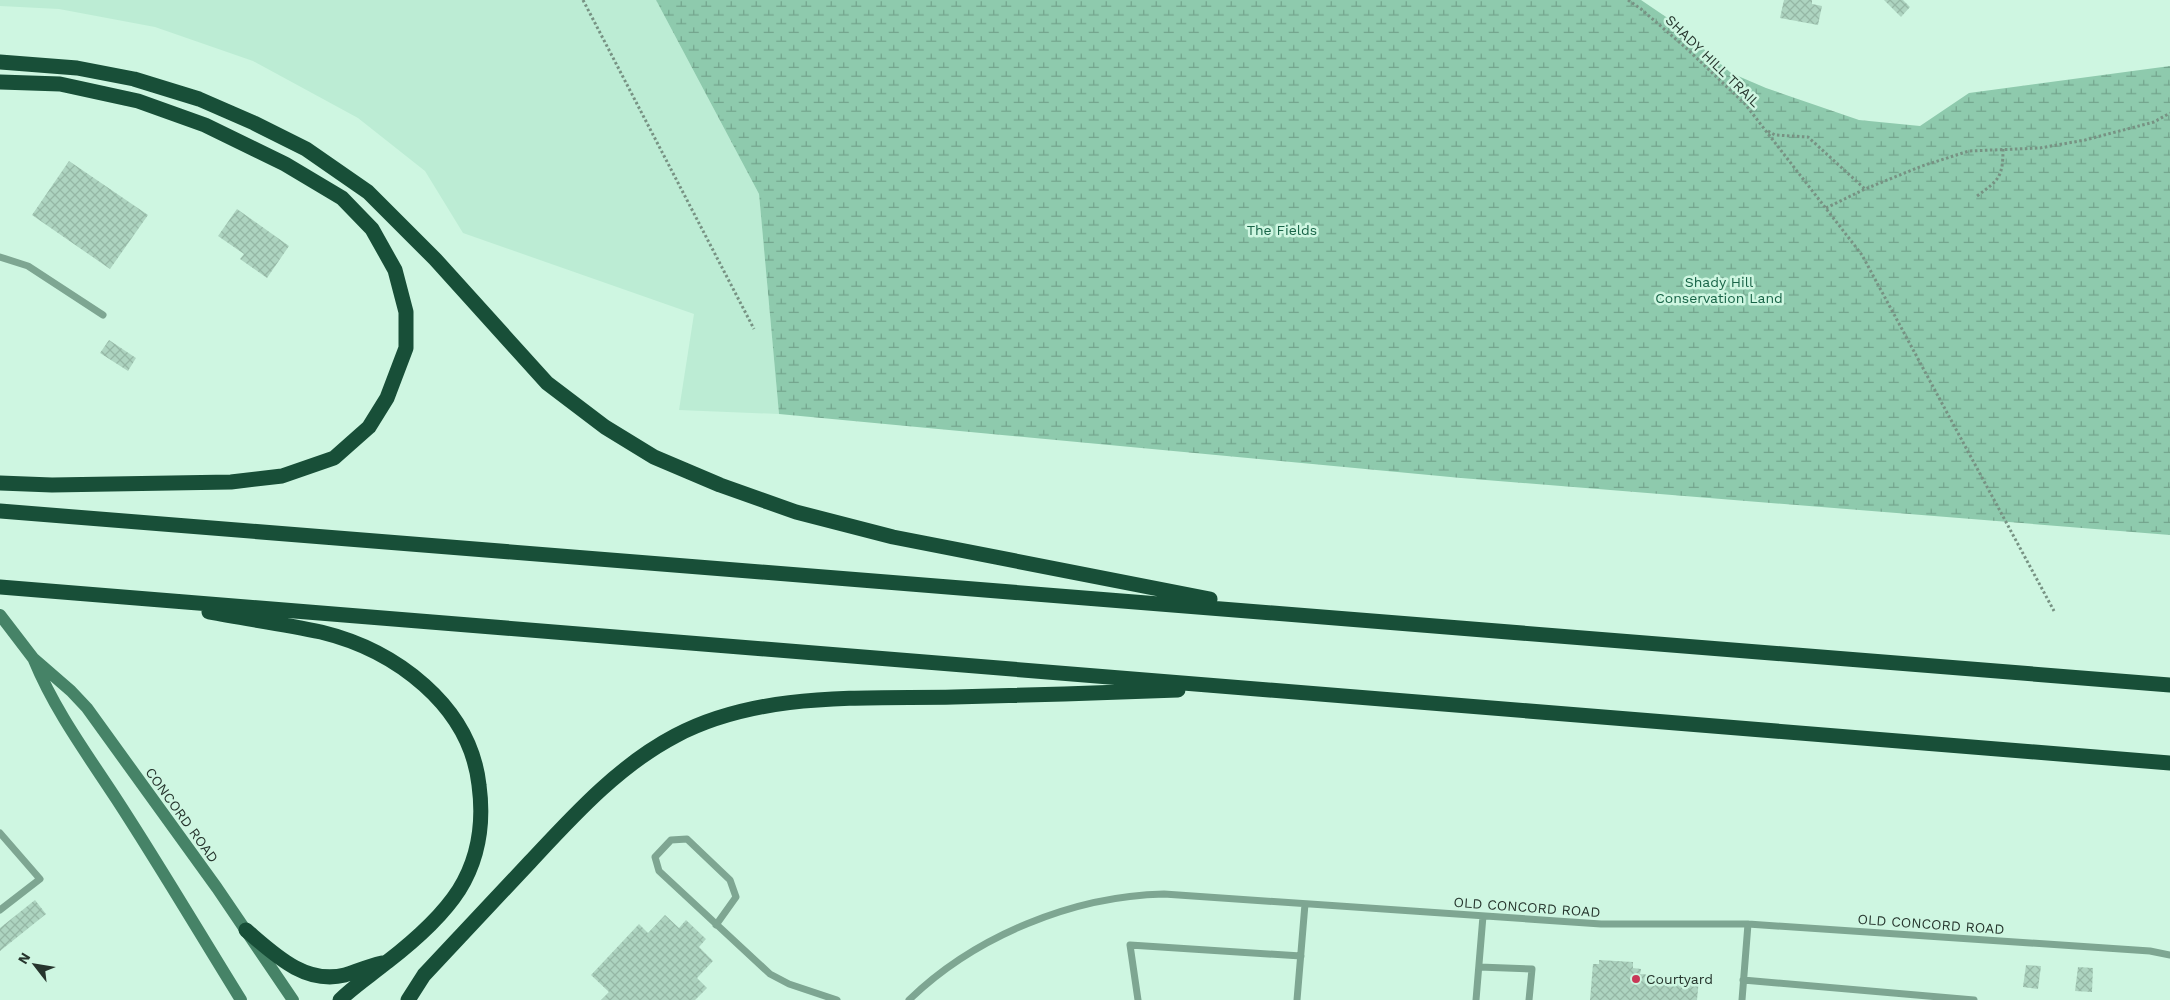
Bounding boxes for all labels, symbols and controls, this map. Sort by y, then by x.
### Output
street label: SHADY HILL TRAIL [1662,12,1764,110]
park label: The Fields [1247,222,1317,238]
park label: Shady Hill Conservation Land [1655,274,1783,306]
street label: CONCORD ROAD [142,764,222,866]
street label: OLD CONCORD ROAD [1453,894,1601,920]
street label: OLD CONCORD ROAD [1857,911,2005,937]
north arrow [10,940,60,990]
text: N [14,950,33,967]
place label: Courtyard [1646,971,1713,987]
marker: Courtyard [1630,973,1642,985]

